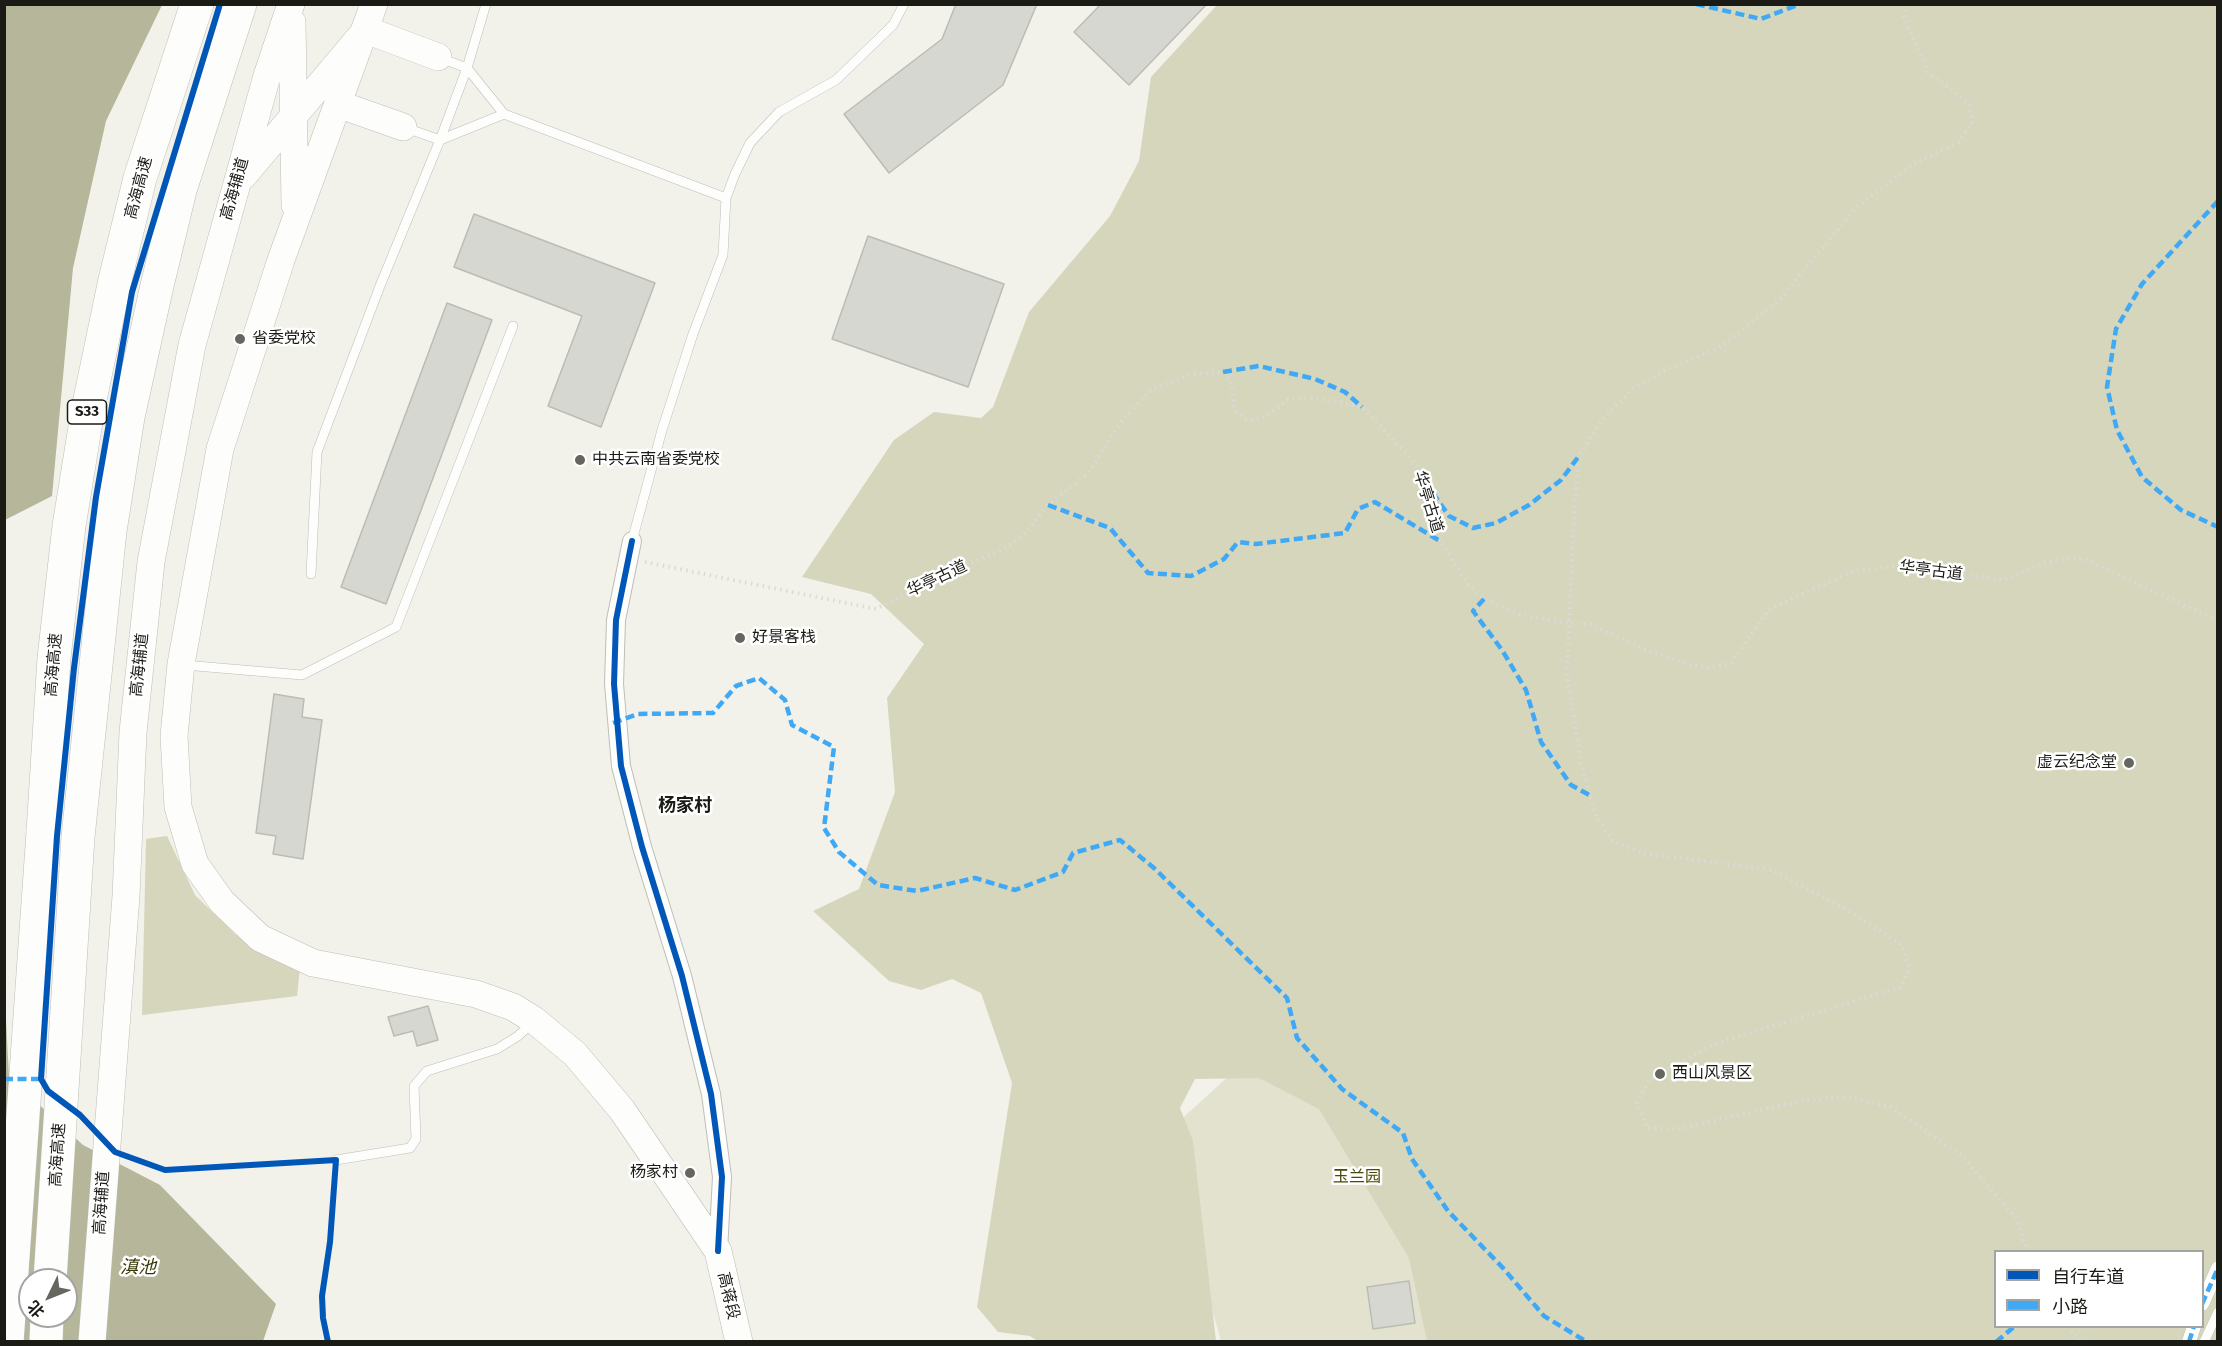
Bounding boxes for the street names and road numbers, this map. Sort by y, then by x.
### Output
street label: 高海高速 [121,155,157,221]
street label: 高海辅道 [217,156,253,222]
road number: S33 [68,400,106,424]
street label: 华亭古道 [1409,469,1447,535]
street label: 华亭古道 [904,557,970,601]
street label: 华亭古道 [1898,558,1964,584]
street label: 高海高速 [42,632,66,698]
street label: 高海辅道 [127,632,153,698]
street label: 高海高速 [46,1122,70,1188]
street label: 高海辅道 [90,1170,114,1236]
street label: 高蒋段 [713,1270,743,1322]

